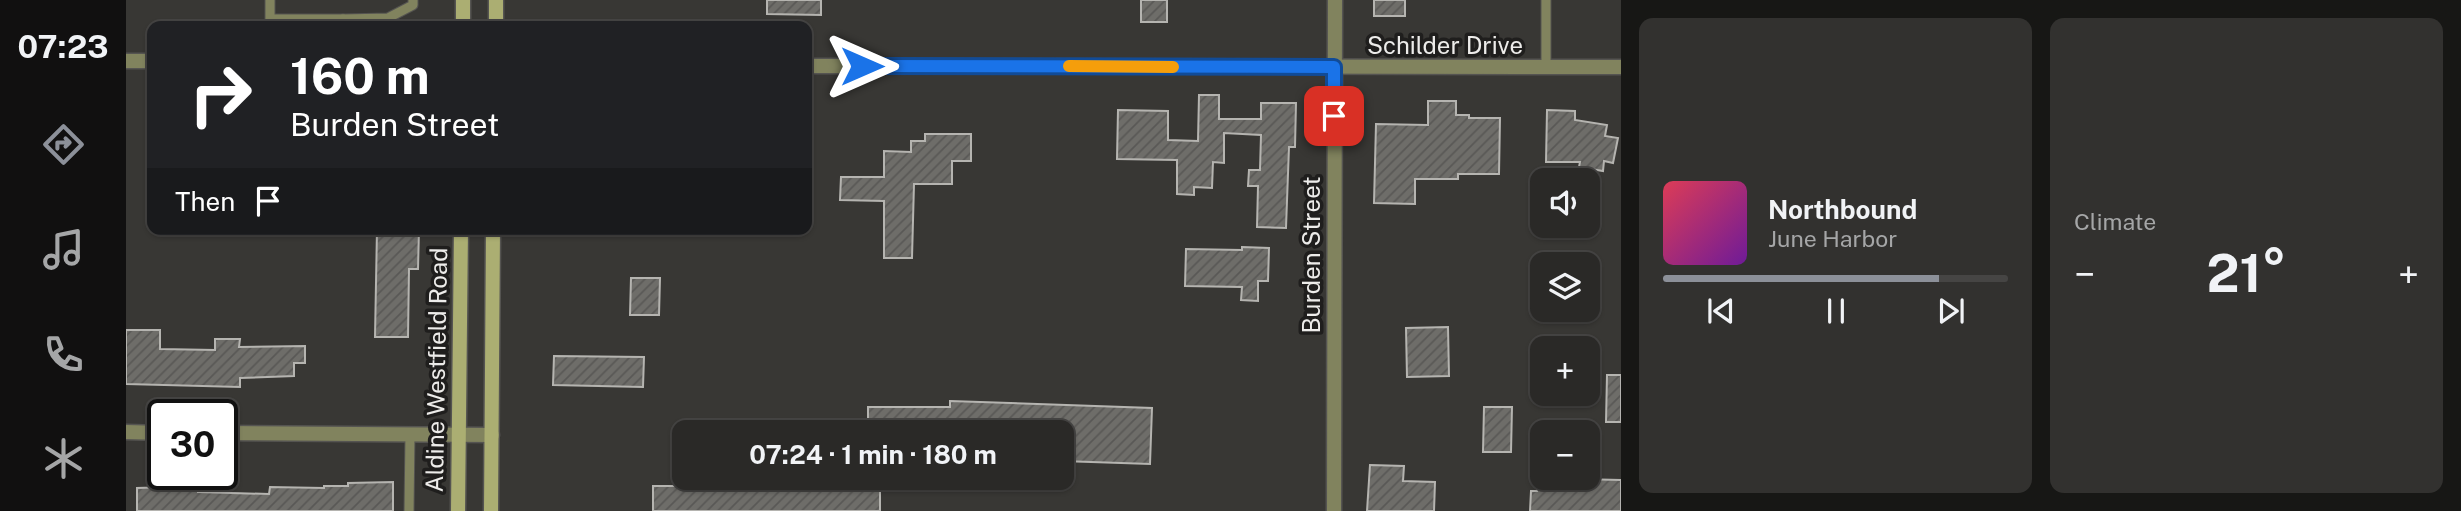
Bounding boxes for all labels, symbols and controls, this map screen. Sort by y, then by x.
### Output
text: 07:23 [18,28,109,65]
position arrow [825,29,899,103]
street label: Schilder Drive [1367,31,1523,59]
text: 160 m [290,47,430,105]
icon: right [175,49,266,140]
pin [1304,86,1364,146]
icon: arrive [1315,97,1353,135]
text: Burden Street [290,106,499,143]
icon: directions [39,120,88,169]
map controls [1530,168,1600,490]
button: sound [1530,168,1600,238]
street label: Burden Street [1297,176,1325,334]
icon: arrive [249,182,287,220]
text: Then [175,186,235,217]
text: Northbound [1768,194,1917,225]
text: Climate [2074,208,2156,235]
icon: music [39,225,88,274]
text: June Harbor [1768,225,1897,252]
text: 21° [2207,243,2286,304]
street label: Aldine Westfield Road [420,247,452,493]
button: layers [1530,252,1600,322]
text: − [2074,252,2095,297]
text: + [2398,252,2419,297]
icon: previous [1702,292,1740,330]
icon: pause [1817,292,1855,330]
icon: next [1932,292,1970,330]
icon: phone [39,330,88,379]
button: + [1530,336,1600,406]
speed limit sign: 30 [147,399,238,490]
button: − [1530,420,1600,490]
icon: climate [39,434,88,483]
text: 07:24 · 1 min · 180 m [749,439,997,470]

